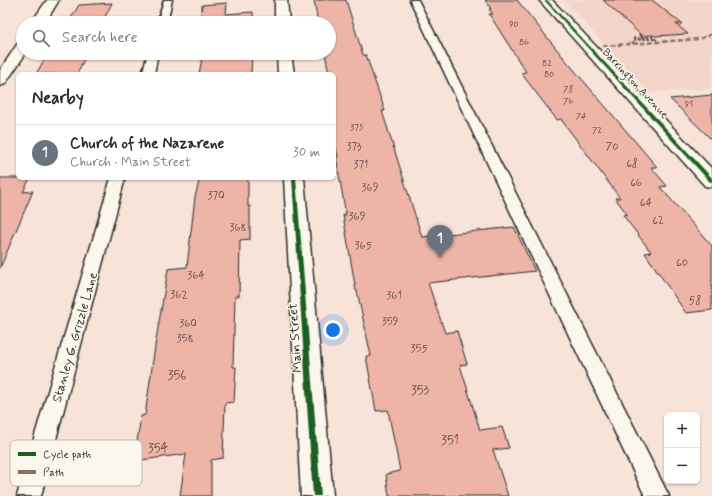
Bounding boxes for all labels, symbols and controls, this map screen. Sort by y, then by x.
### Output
search box [16,16,336,60]
house number: 90 [509,19,519,30]
icon: search [30,27,52,49]
text: Search here [62,28,138,48]
house number: 86 [519,37,529,48]
street label: Barrington Avenue [598,46,672,123]
house number: 82 [542,58,552,69]
house number: 80 [544,69,554,80]
house number: 78 [563,84,573,95]
text: Nearby [32,87,84,109]
house number: 76 [563,96,573,107]
house number: 91 [685,99,693,110]
house number: 74 [576,111,587,122]
house number: 375 [350,122,364,133]
house number: 72 [592,125,602,136]
text: Church of the Nazarene [70,134,224,154]
house number: 373 [347,140,362,154]
house number: 70 [606,140,618,154]
text: 1 [42,144,48,161]
text: 30 m [293,144,320,161]
text: Church · Main Street [70,154,191,171]
house number: 68 [626,157,638,171]
house number: 371 [354,158,368,172]
house number: 66 [630,176,642,190]
house number: 369 [362,181,379,195]
house number: 370 [207,189,225,203]
house number: 64 [640,196,652,210]
house number: 369 [349,210,366,224]
house number: 62 [652,214,664,228]
house number: 368 [230,221,247,235]
pin: 1 [427,225,453,258]
house number: 365 [354,239,372,253]
house number: 60 [676,256,688,270]
house number: 364 [187,269,205,283]
street label: Stanley G. Grizzle Lane [49,270,102,404]
house number: 362 [170,288,188,302]
house number: 361 [386,289,402,303]
house number: 58 [689,294,701,308]
street label: Main Street [285,302,306,373]
house number: 359 [382,315,399,329]
house number: 360 [179,317,197,331]
your location [323,320,343,340]
house number: 358 [177,332,193,346]
house number: 355 [411,342,427,356]
house number: 356 [168,367,186,384]
house number: 353 [411,382,430,399]
map controls [664,412,700,484]
button: + [664,412,700,448]
house number: 351 [441,432,459,449]
legend [10,440,142,486]
house number: 354 [148,440,169,457]
text: Cycle path [43,448,91,462]
button: − [664,448,700,484]
text: Path [43,466,64,480]

